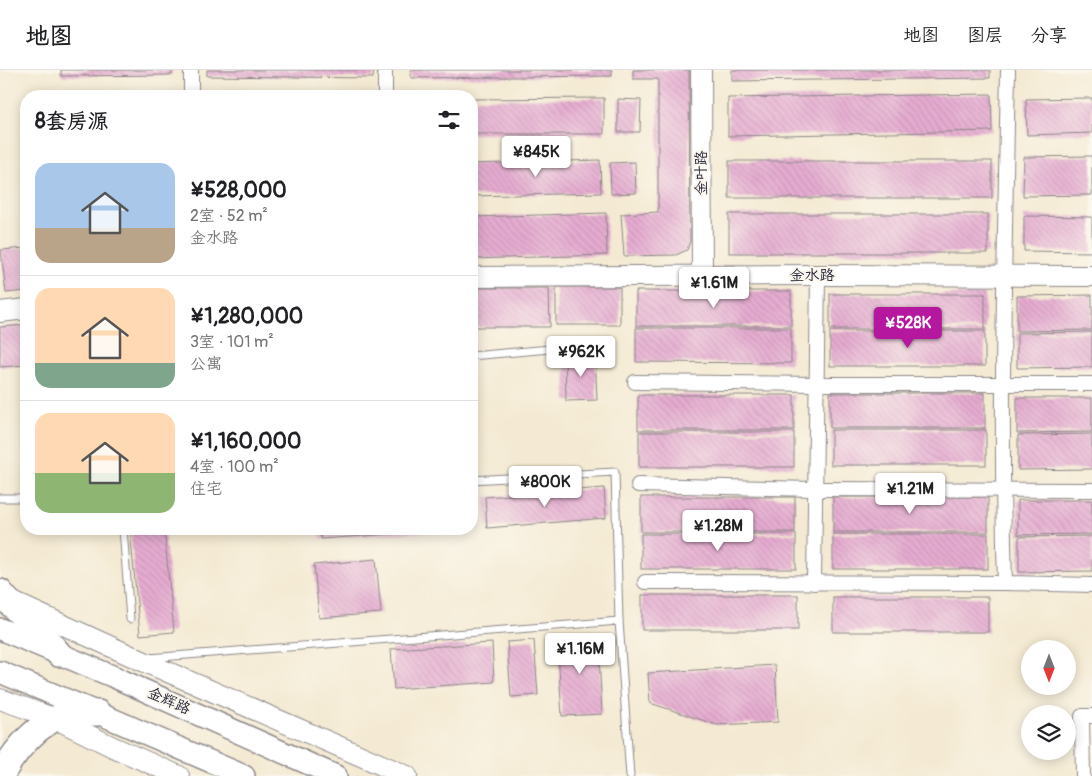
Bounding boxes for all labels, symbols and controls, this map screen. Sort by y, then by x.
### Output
text: 地图 [25,22,73,51]
text: 地图 [903,24,939,47]
text: 图层 [967,24,1003,47]
text: 分享 [1031,24,1067,47]
icon: filters [435,106,463,134]
text: 8套房源 [35,108,109,135]
pin: ¥845K [501,136,571,178]
text: ¥845K [513,142,559,162]
street label: 金叶路 [692,150,711,196]
text: ¥528,000 [190,177,287,204]
icon: home [75,183,135,243]
text: 2室 · 52 m² [190,206,268,226]
text: 金水路 [190,228,238,248]
pin: ¥1.61M [673,266,755,309]
street label: 金水路 [789,266,835,285]
text: ¥1.61M [690,273,738,293]
text: ¥1,280,000 [190,303,303,330]
pin: ¥528K [873,306,943,349]
icon: home [75,308,135,368]
text: ¥528K [885,313,931,333]
text: 3室 · 101 m² [190,332,274,352]
pin: ¥962K [546,336,616,378]
text: ¥962K [557,342,605,362]
text: 公寓 [190,354,222,374]
text: ¥1,160,000 [190,428,301,455]
icon: home [75,433,135,493]
text: 4室 · 100 m² [190,457,279,477]
pin: ¥800K [510,466,580,508]
text: ¥800K [520,472,570,492]
pin: ¥1.21M [869,472,951,515]
text: 住宅 [190,479,222,499]
text: ¥1.21M [886,479,934,499]
pin: ¥1.28M [677,510,759,552]
text: ¥1.28M [693,516,743,536]
pin: ¥1.16M [539,632,621,675]
text: ¥1.16M [556,639,604,659]
north arrow [1021,640,1076,695]
map controls [1021,640,1076,760]
street label: 金辉路 [145,683,193,719]
button: layers [1021,705,1076,760]

